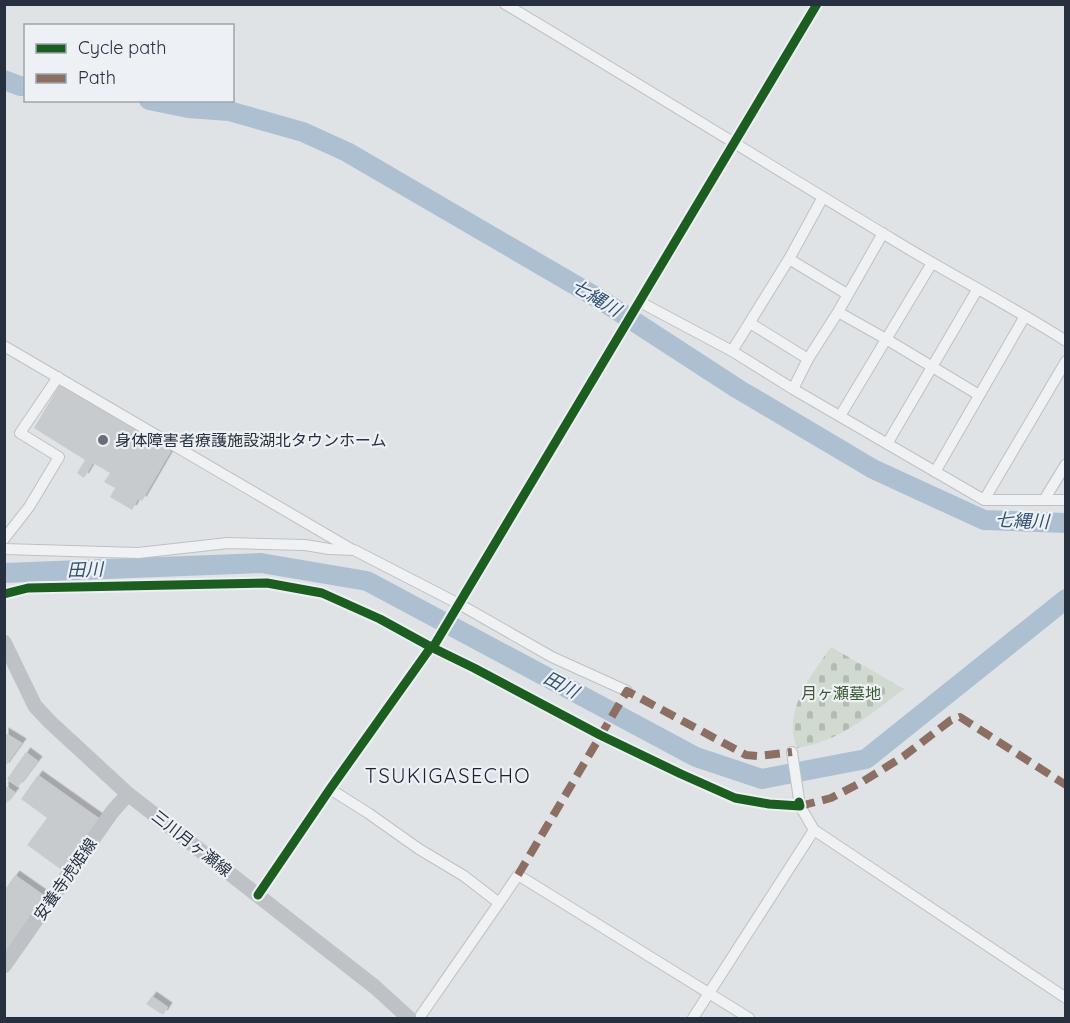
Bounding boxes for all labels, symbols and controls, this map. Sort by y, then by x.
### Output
legend [24,24,234,102]
text: Cycle path [78,36,166,59]
text: Path [78,66,116,89]
water label: 七縄川 [567,274,627,322]
place label: 身体障害者療護施設湖北タウンホーム [115,430,387,450]
marker: 身体障害者療護施設湖北タウンホーム [96,433,110,447]
water label: 七縄川 [995,508,1051,533]
water label: 田川 [67,557,105,582]
water label: 田川 [540,666,584,704]
park label: 月ヶ瀬墓地 [801,683,881,703]
district label: TSUKIGASECHO [365,763,531,788]
street label: 三川月ヶ瀬線 [148,806,236,880]
street label: 安養寺虎姫線 [29,834,101,924]

